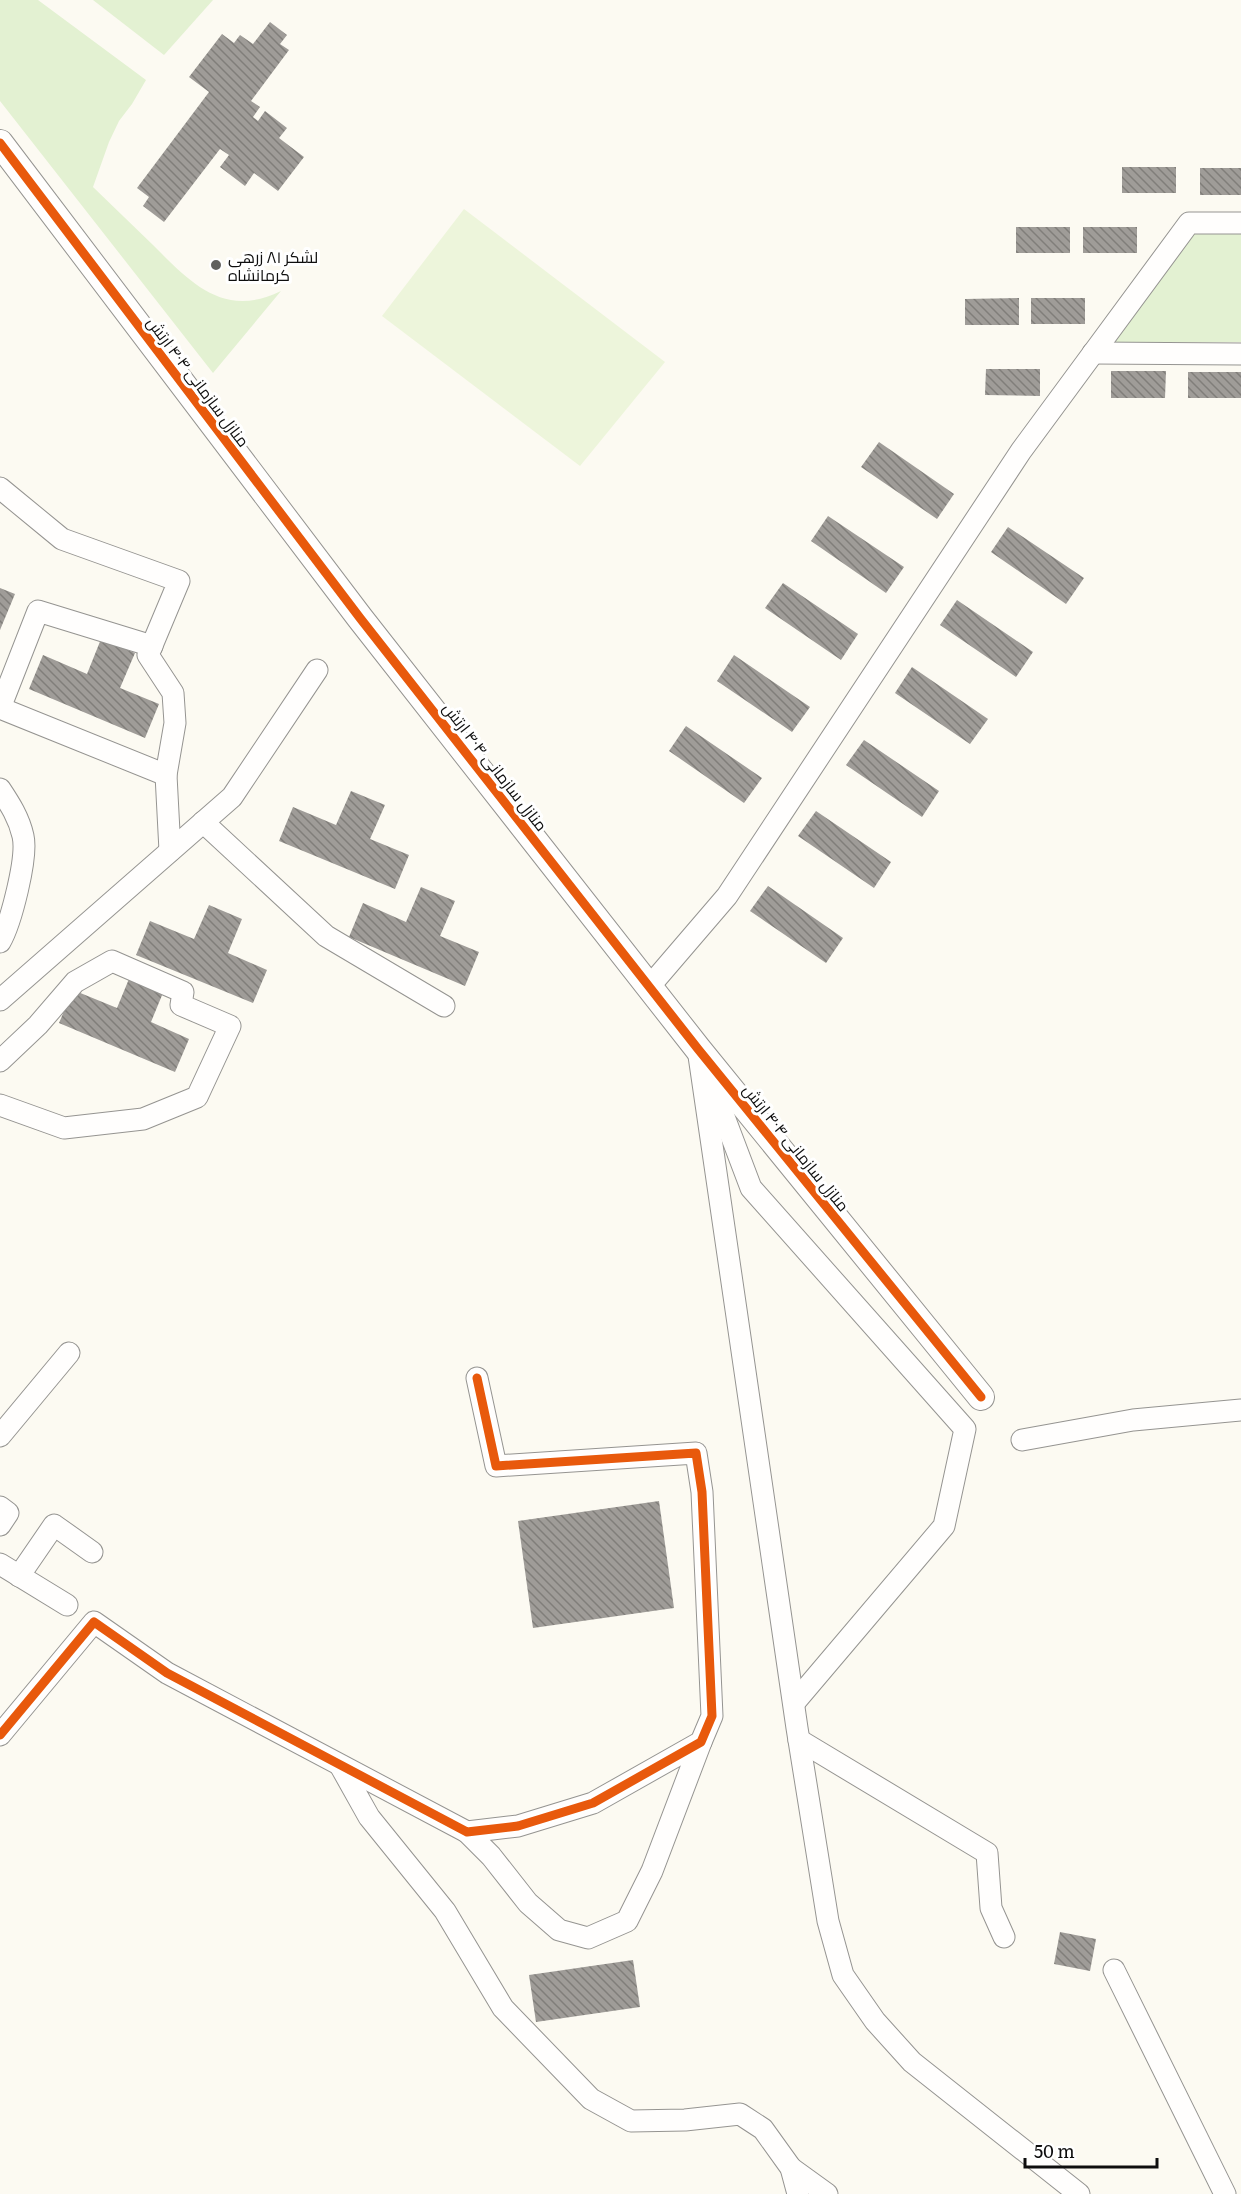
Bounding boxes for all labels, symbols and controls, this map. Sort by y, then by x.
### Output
place label: لشکر ۸۱ زرهی کرمانشاه [228,244,318,286]
marker: لشکر ۸۱ زرهی کرمانشاه [209,258,223,272]
street label: منازل سازمانی ۴۰۴ ارتش [142,311,256,451]
street label: منازل سازمانی ۴۰۴ ارتش [438,696,554,836]
street label: منازل سازمانی ۴۰۴ ارتش [738,1078,856,1216]
scale bar [1025,2131,1157,2169]
text: 50 m [1034,2137,1075,2164]

